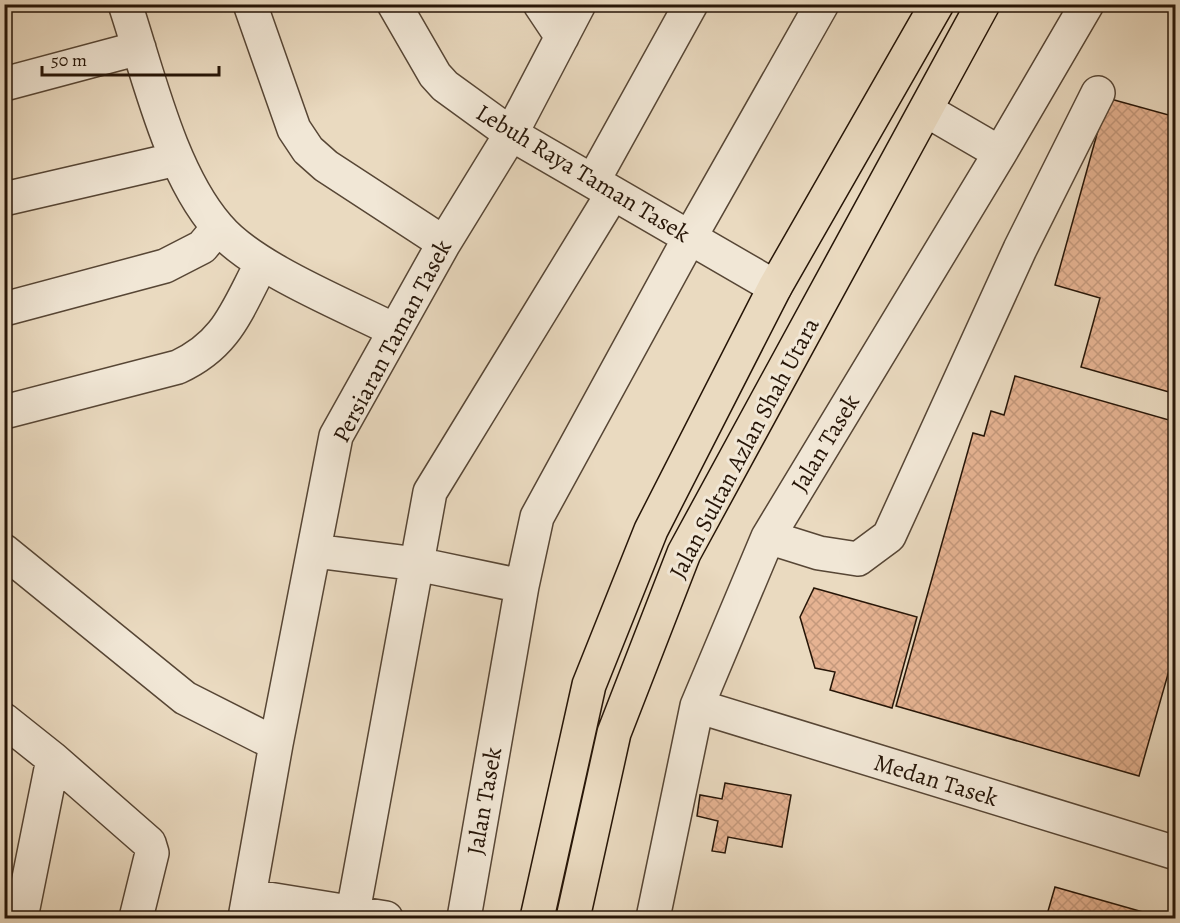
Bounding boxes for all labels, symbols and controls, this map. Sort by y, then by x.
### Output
scale bar [42,39,219,77]
text: 50 m [51,48,87,72]
street label: Lebuh Raya Taman Tasek [470,96,696,250]
street label: Persiaran Taman Tasek [325,234,459,448]
street label: Jalan Sultan Azlan Shah Utara [661,311,827,584]
street label: Jalan Tasek [783,388,867,498]
street label: Jalan Tasek [459,745,509,857]
street label: Medan Tasek [870,746,1002,814]

